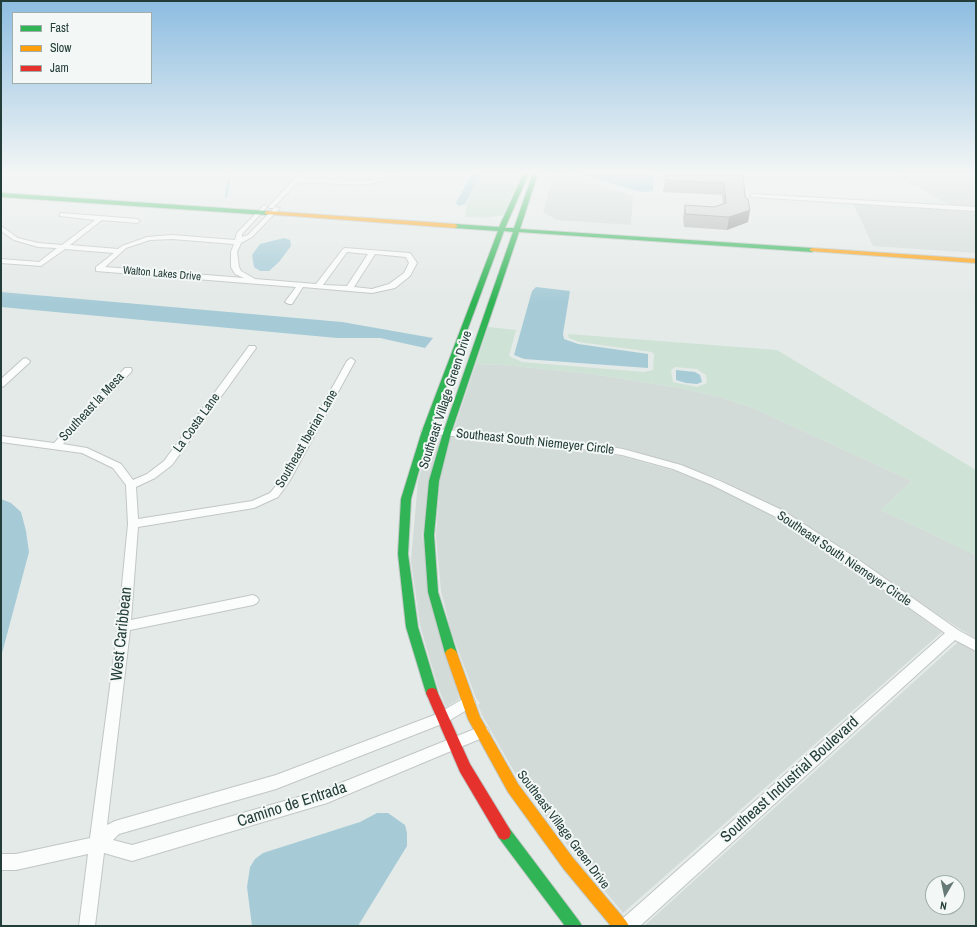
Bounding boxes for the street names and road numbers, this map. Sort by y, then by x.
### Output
street label: Walton Lakes Drive [122,264,202,284]
street label: Southeast Village Green Drive [416,329,476,471]
street label: Southeast la Mesa [56,369,128,445]
street label: Southeast Iberian Lane [273,387,341,491]
street label: La Costa Lane [170,390,224,456]
street label: Southeast South Niemeyer Circle [455,426,615,458]
street label: Southeast South Niemeyer Circle [774,508,914,610]
street label: West Caribbean [108,586,136,682]
street label: Southeast Industrial Boulevard [717,713,863,847]
street label: Southeast Village Green Drive [513,768,613,892]
street label: Camino de Entrada [235,778,349,832]

